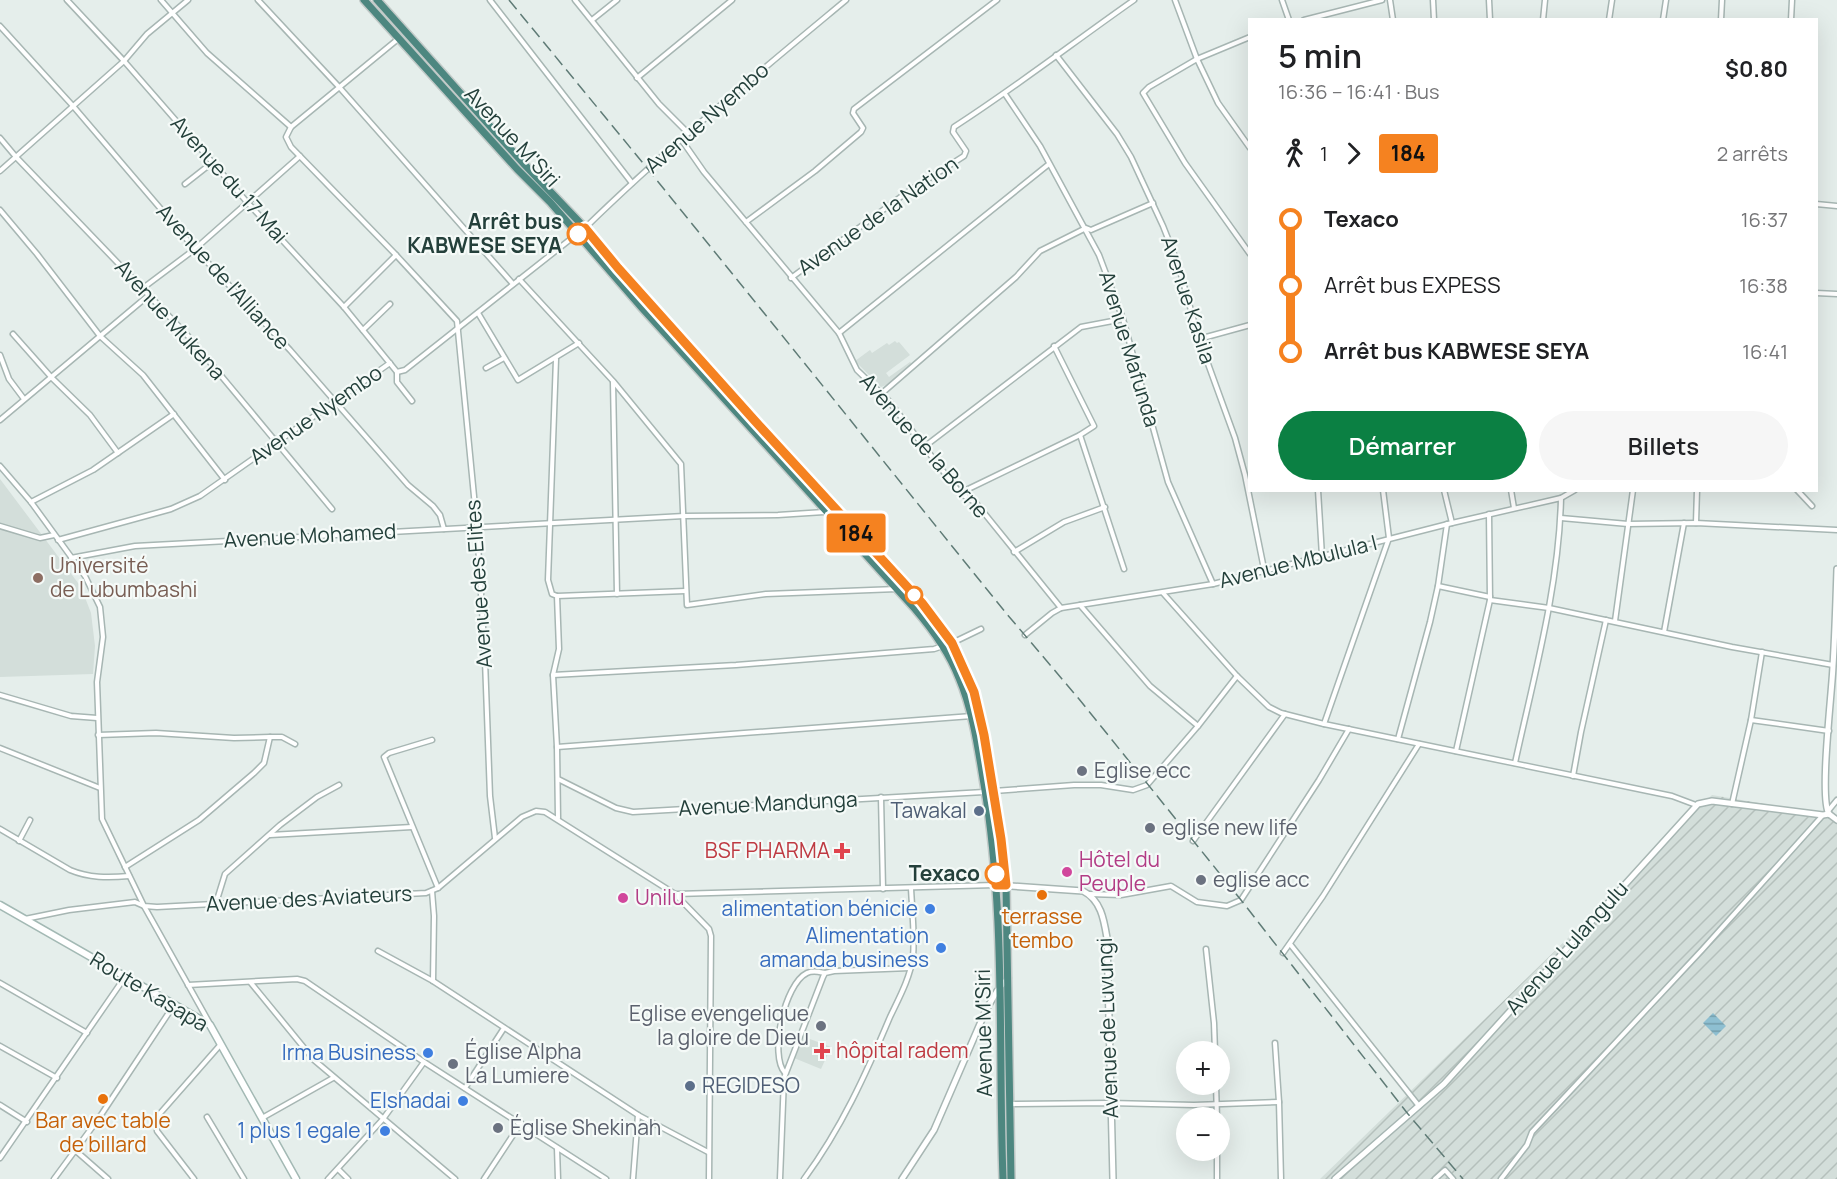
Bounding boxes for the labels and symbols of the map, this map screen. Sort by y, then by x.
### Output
street label: Avenue Nyembo [638,56,774,179]
street label: Avenue M'Siri [459,80,567,193]
street label: Avenue du 17 Mai [165,110,294,249]
street label: Avenue de la Nation [792,149,963,281]
street label: Avenue de l'Alliance [151,198,297,355]
place label: Arrêt bus KABWESE SEYA [407,207,562,259]
marker: Arrêt bus KABWESE SEYA [567,223,589,245]
street label: Avenue Kasila [1155,232,1223,367]
street label: Avenue Mukena [109,253,232,385]
street label: Avenue Mafunda [1093,267,1167,430]
street label: Avenue Nyembo [244,358,387,470]
street label: Avenue de la Borne [854,367,995,524]
street label: Avenue des Elites [458,499,498,669]
line badge: 184 [822,514,890,552]
street label: Avenue Mohamed [223,516,397,554]
street label: Avenue Mbulula I [1216,528,1380,594]
place label: Université de Lubumbashi [50,551,197,603]
marker: Université de Lubumbashi [31,571,45,585]
unlabelled marker [905,586,923,604]
place label: Eglise ecc [1094,756,1191,784]
marker: Eglise ecc [1075,764,1089,778]
street label: Avenue Mandunga [678,784,858,822]
place label: Tawakal [891,796,967,824]
marker: Tawakal [972,804,986,818]
place label: eglise new life [1162,813,1298,841]
marker: eglise new life [1143,821,1157,835]
place label: BSF PHARMA [705,836,830,864]
marker: BSF PHARMA [835,844,849,858]
place label: Hôtel du Peuple [1079,845,1160,897]
place label: Texaco [909,859,980,887]
marker: Texaco [985,863,1007,885]
marker: Hôtel du Peuple [1060,865,1074,879]
place label: eglise acc [1213,865,1310,893]
marker: eglise acc [1194,873,1208,887]
street label: Avenue Lulangulu [1499,875,1634,1020]
street label: Avenue des Aviateurs [205,879,413,917]
place label: Unilu [635,883,685,911]
marker: terrasse tembo [1035,888,1049,902]
marker: Unilu [616,891,630,905]
place label: alimentation bénicie [722,894,918,922]
marker: alimentation bénicie [923,902,937,916]
place label: terrasse tembo [1002,902,1082,954]
place label: Alimentation amanda business [760,921,929,973]
street label: Avenue de Luvungi [1090,937,1124,1119]
marker: Alimentation amanda business [934,941,948,955]
street label: Route Kasapa [85,945,214,1038]
street label: Avenue M'Siri [968,969,998,1097]
place label: Eglise evengelique la gloire de Dieu [629,999,809,1051]
marker: Eglise evengelique la gloire de Dieu [814,1019,828,1033]
place label: hôpital radem [836,1036,968,1064]
place label: Église Alpha La Lumiere [465,1037,582,1089]
place label: Irma Business [282,1038,416,1066]
marker: hôpital radem [813,1042,831,1060]
marker: Irma Business [421,1046,435,1060]
marker: Église Alpha La Lumiere [446,1057,460,1071]
place label: REGIDESO [702,1071,800,1099]
marker: REGIDESO [683,1079,697,1093]
place label: Elshadai [370,1086,451,1114]
marker: Bar avec table de billard [96,1092,110,1106]
marker: Elshadai [456,1094,470,1108]
place label: Bar avec table de billard [35,1106,171,1158]
place label: Église Shekinah [510,1113,661,1141]
place label: 1 plus 1 egale 1 [237,1116,373,1144]
marker: Église Shekinah [491,1121,505,1135]
marker: 1 plus 1 egale 1 [378,1124,392,1138]

